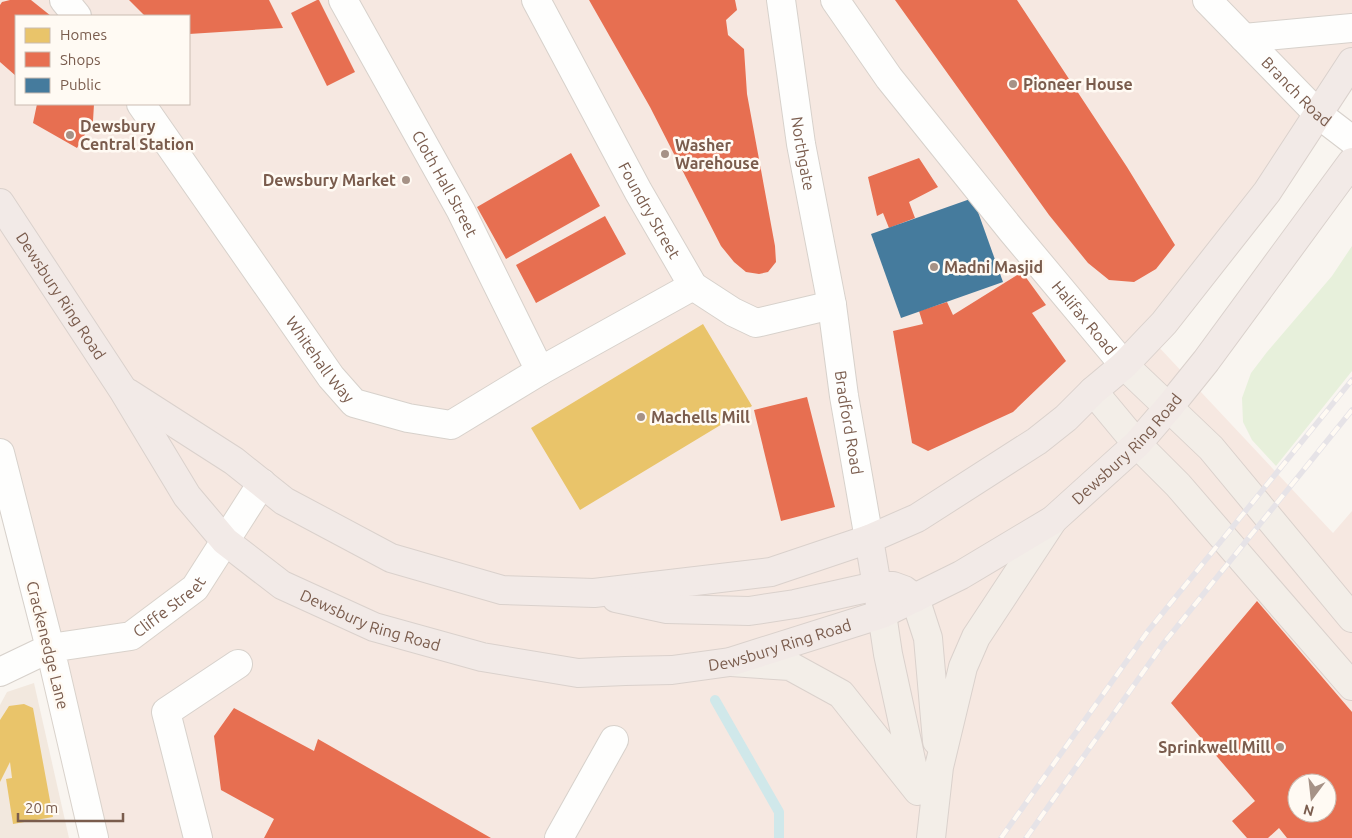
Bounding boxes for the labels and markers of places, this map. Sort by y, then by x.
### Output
place label: Pioneer House [1023,75,1133,93]
marker: Pioneer House [1007,78,1019,90]
place label: Dewsbury Central Station [80,117,194,153]
marker: Dewsbury Central Station [64,129,76,141]
place label: Washer Warehouse [675,136,759,172]
marker: Washer Warehouse [659,148,671,160]
place label: Dewsbury Market [263,171,396,189]
marker: Dewsbury Market [400,174,412,186]
place label: Madni Masjid [944,258,1043,276]
marker: Madni Masjid [928,261,940,273]
place label: Machells Mill [651,408,750,426]
marker: Machells Mill [635,411,647,423]
place label: Sprinkwell Mill [1158,738,1270,756]
marker: Sprinkwell Mill [1274,741,1286,753]

